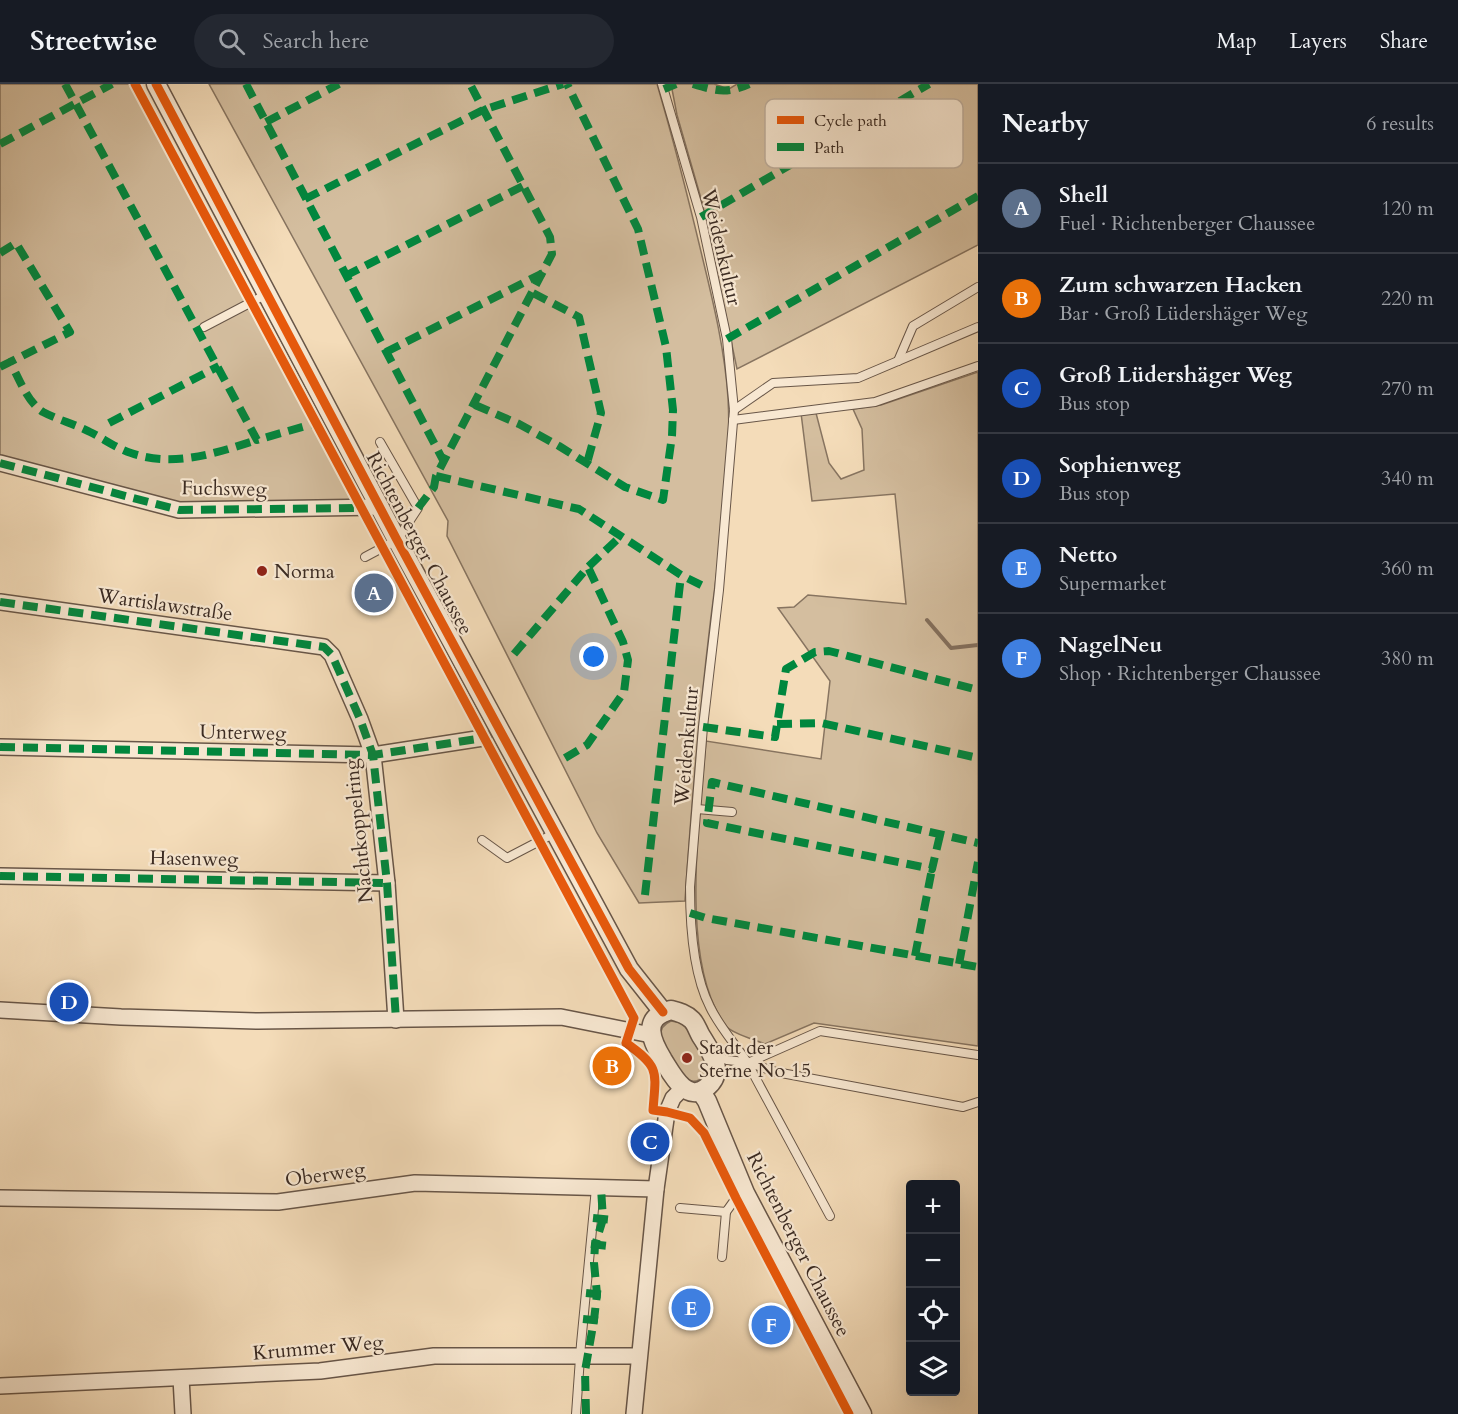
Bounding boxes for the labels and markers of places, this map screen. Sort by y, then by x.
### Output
place label: Norma [274,558,335,585]
marker: Norma [255,564,269,578]
pin: A [354,570,394,616]
pin: D [50,980,88,1024]
place label: Stadt der Sterne No 15 [699,1034,811,1084]
pin: B [592,1044,632,1088]
marker: Stadt der Sterne No 15 [680,1051,694,1065]
pin: C [630,1120,670,1164]
pin: E [672,1286,710,1330]
pin: F [752,1302,790,1348]

